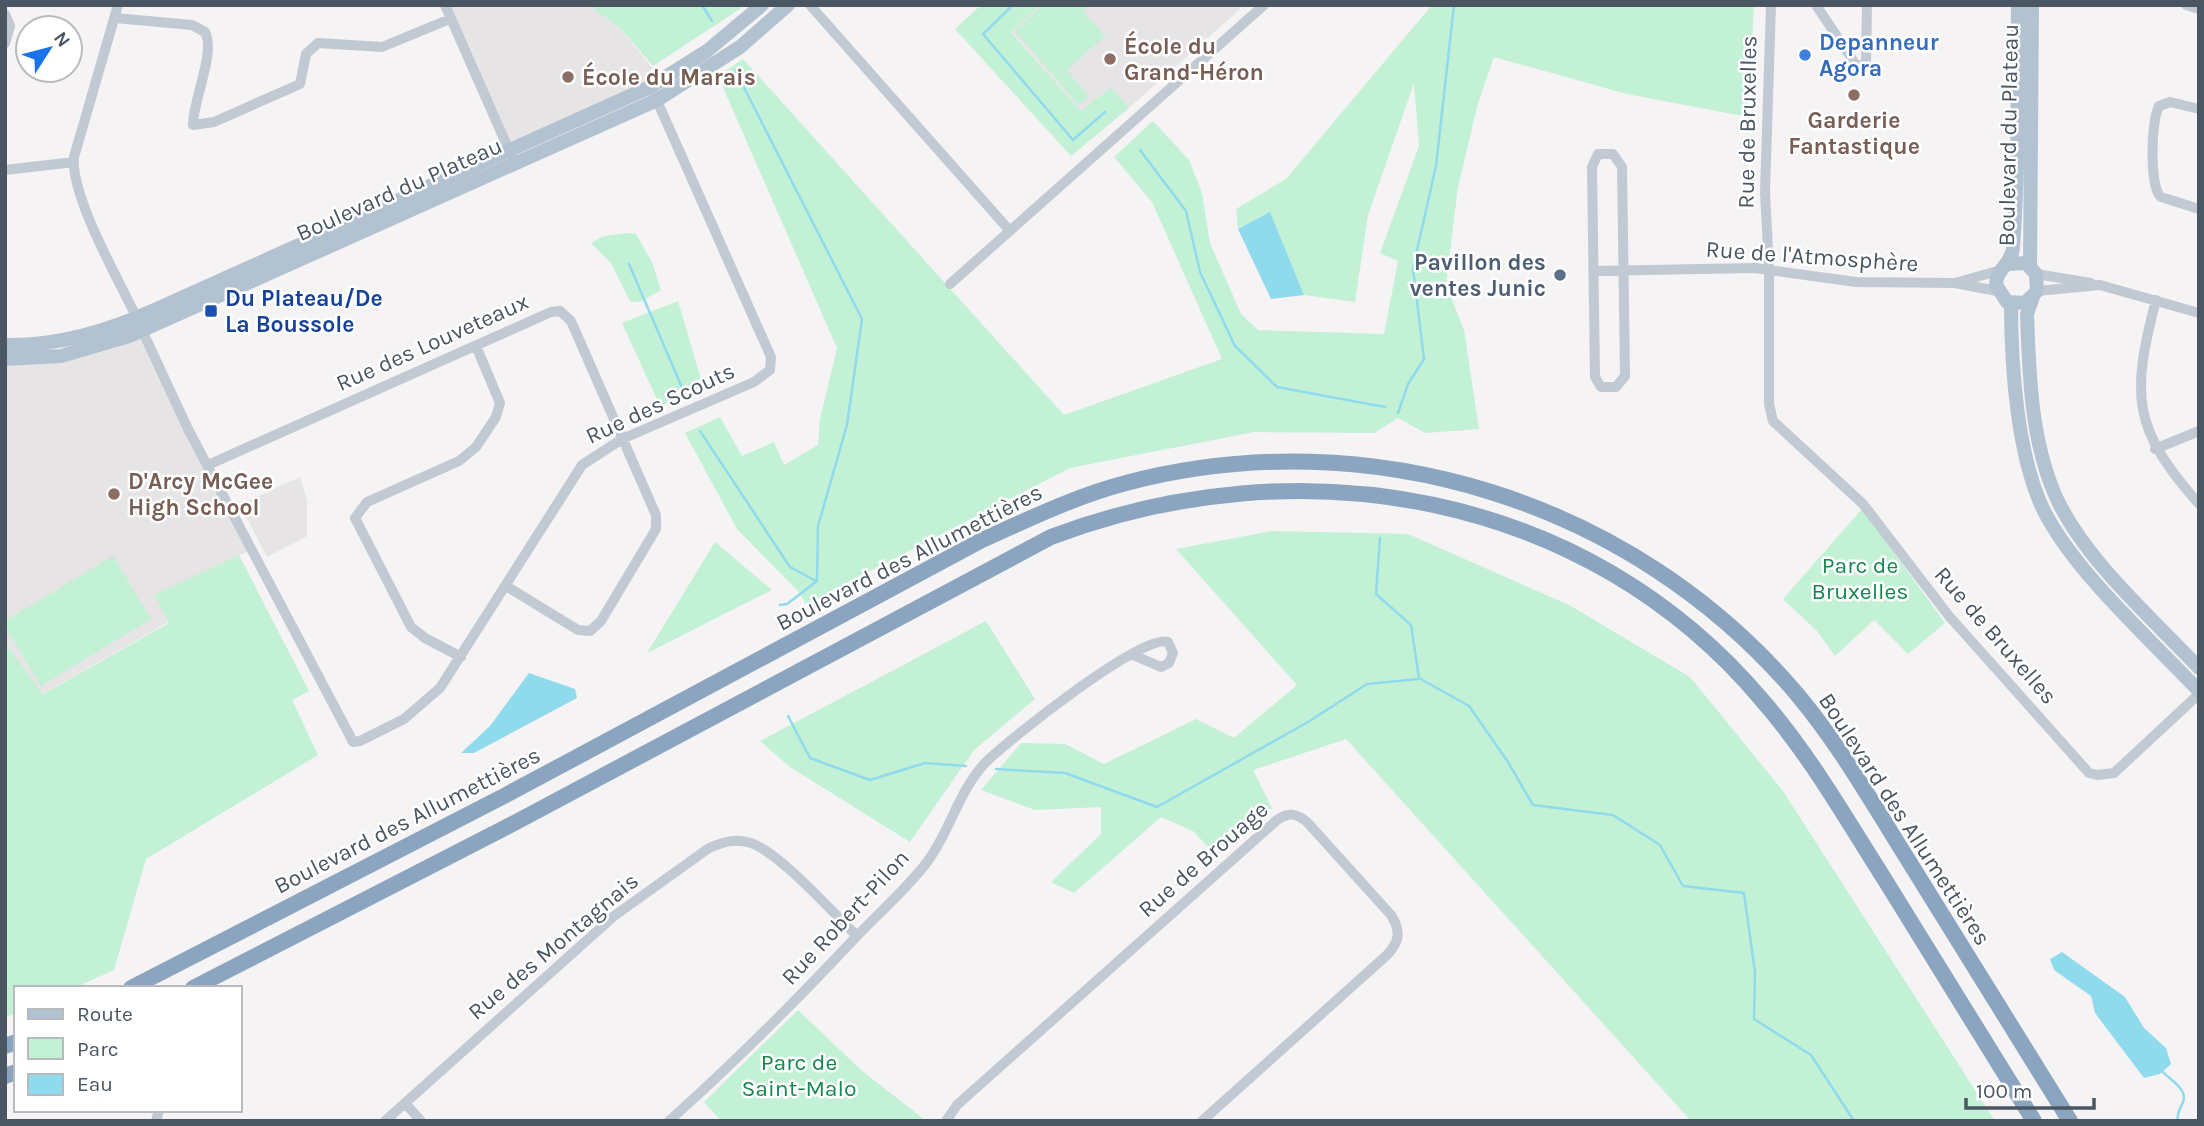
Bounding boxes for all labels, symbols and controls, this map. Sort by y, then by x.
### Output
north arrow [14,14,84,84]
street label: Boulevard du Plateau [1993,24,2024,247]
text: N [49,28,75,52]
place label: Depanneur Agora [1819,29,1939,82]
place label: École du Grand-Héron [1124,30,1264,86]
street label: Rue de Bruxelles [1732,35,1763,209]
marker: Depanneur Agora [1797,47,1813,63]
marker: École du Grand-Héron [1102,51,1118,67]
place label: École du Marais [582,61,756,91]
marker: École du Marais [560,69,576,85]
marker: Garderie Fantastique [1846,87,1862,103]
place label: Garderie Fantastique [1788,107,1920,160]
street label: Boulevard du Plateau [292,132,506,247]
street label: Rue de l'Atmosphère [1705,236,1919,277]
place label: Pavillon des ventes Junic [1410,249,1546,302]
marker: Pavillon des ventes Junic [1552,267,1568,283]
place label: Du Plateau/De La Boussole [225,285,383,338]
street label: Rue des Louveteaux [332,288,533,397]
marker: Du Plateau/De La Boussole [203,303,219,319]
street label: Rue des Scouts [581,357,739,450]
place label: D'Arcy McGee High School [128,468,273,521]
street label: Boulevard des Allumettières [772,478,1047,636]
marker: D'Arcy McGee High School [106,486,122,502]
park label: Parc de Bruxelles [1812,552,1908,605]
street label: Rue de Bruxelles [1929,561,2063,709]
street label: Boulevard des Allumettières [1813,688,1996,950]
street label: Boulevard des Allumettières [270,741,545,899]
street label: Rue de Brouage [1133,796,1274,923]
street label: Rue Robert-Pilon [776,844,915,990]
street label: Rue des Montagnais [463,867,644,1025]
legend [14,986,242,1112]
text: Route [77,1002,133,1026]
text: Parc [77,1037,119,1061]
park label: Parc de Saint-Malo [741,1049,857,1102]
scale bar [1966,1066,2094,1110]
text: Eau [77,1072,113,1096]
text: 100 m [1976,1079,2033,1103]

